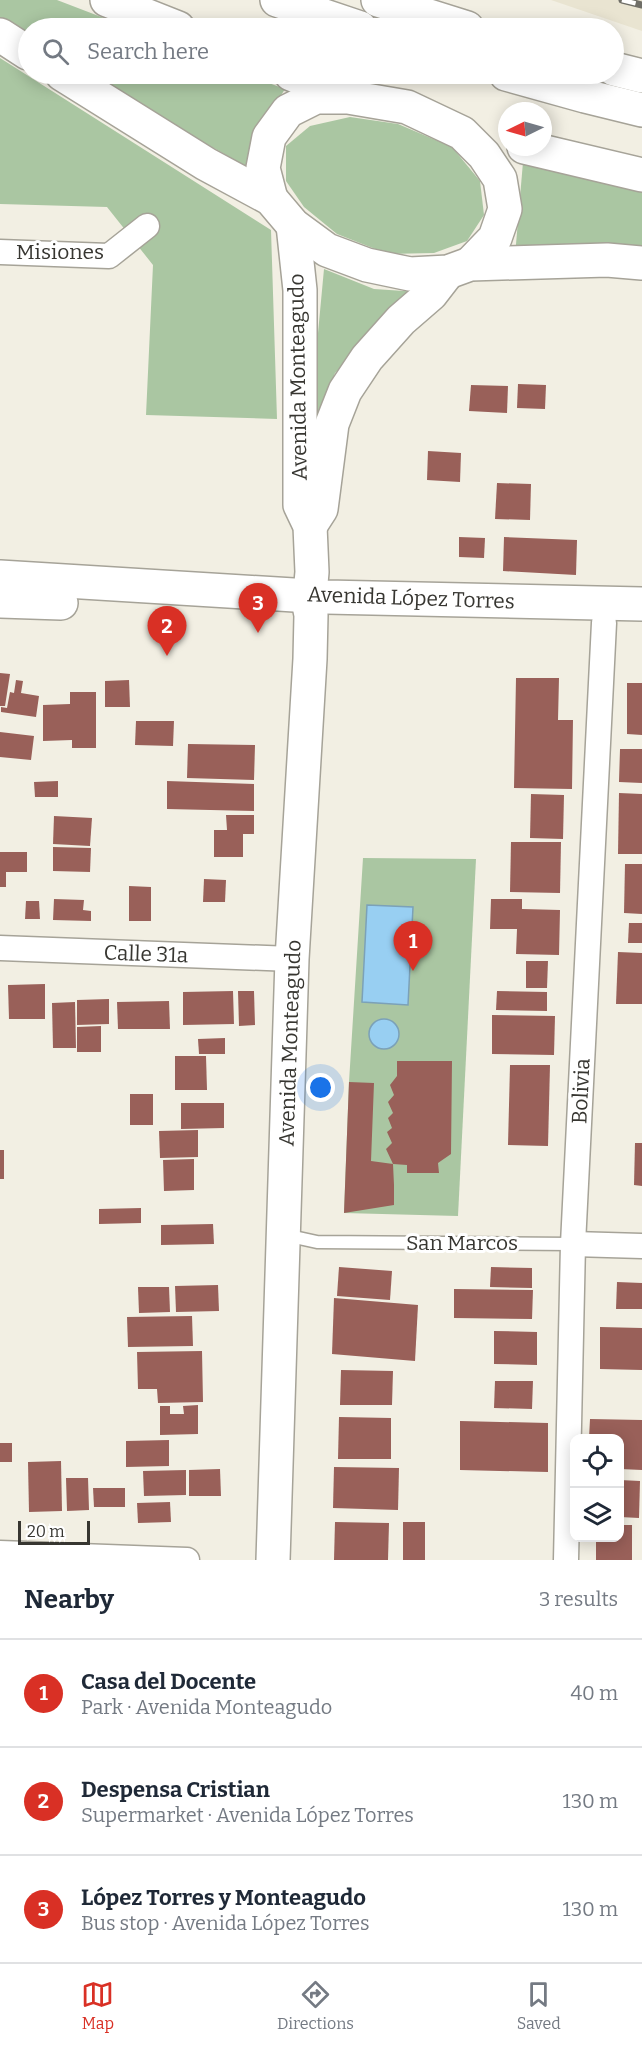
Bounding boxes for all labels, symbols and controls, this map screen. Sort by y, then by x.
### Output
search box [18,18,624,84]
icon: search [39,35,72,68]
text: Search here [87,38,209,65]
north arrow [498,102,552,156]
street label: Misiones [16,239,104,265]
street label: Avenida Monteagudo [283,273,313,481]
street label: Avenida López Torres [307,581,515,615]
pin: 3 [238,584,278,633]
pin: 2 [148,606,186,656]
pin: 1 [394,922,432,971]
street label: Avenida Monteagudo [273,939,307,1147]
street label: Calle 31a [103,940,189,968]
street label: Bolivia [566,1057,596,1124]
your location [306,1073,335,1102]
street label: San Marcos [406,1230,518,1256]
map controls [570,1434,624,1542]
button: locate [570,1434,624,1488]
button: layers [570,1488,624,1542]
scale bar [18,1518,90,1546]
text: 20 m [27,1522,64,1541]
text: Nearby [24,1584,114,1615]
text: 3 results [539,1587,618,1611]
text: Casa del Docente [81,1668,256,1695]
text: 1 [39,1681,48,1705]
text: 40 m [570,1681,618,1705]
text: Park · Avenida Monteagudo [81,1695,332,1719]
text: Despensa Cristian [81,1776,270,1803]
text: 2 [38,1789,49,1813]
text: 130 m [563,1789,618,1813]
text: Supermarket · Avenida López Torres [81,1803,414,1827]
text: López Torres y Monteagudo [81,1884,366,1911]
text: 3 [38,1897,49,1921]
text: 130 m [563,1897,618,1921]
text: Bus stop · Avenida López Torres [81,1911,370,1935]
tab: Map [81,1978,114,2033]
tab: Directions [277,1978,354,2033]
tab: Saved [517,1978,561,2033]

